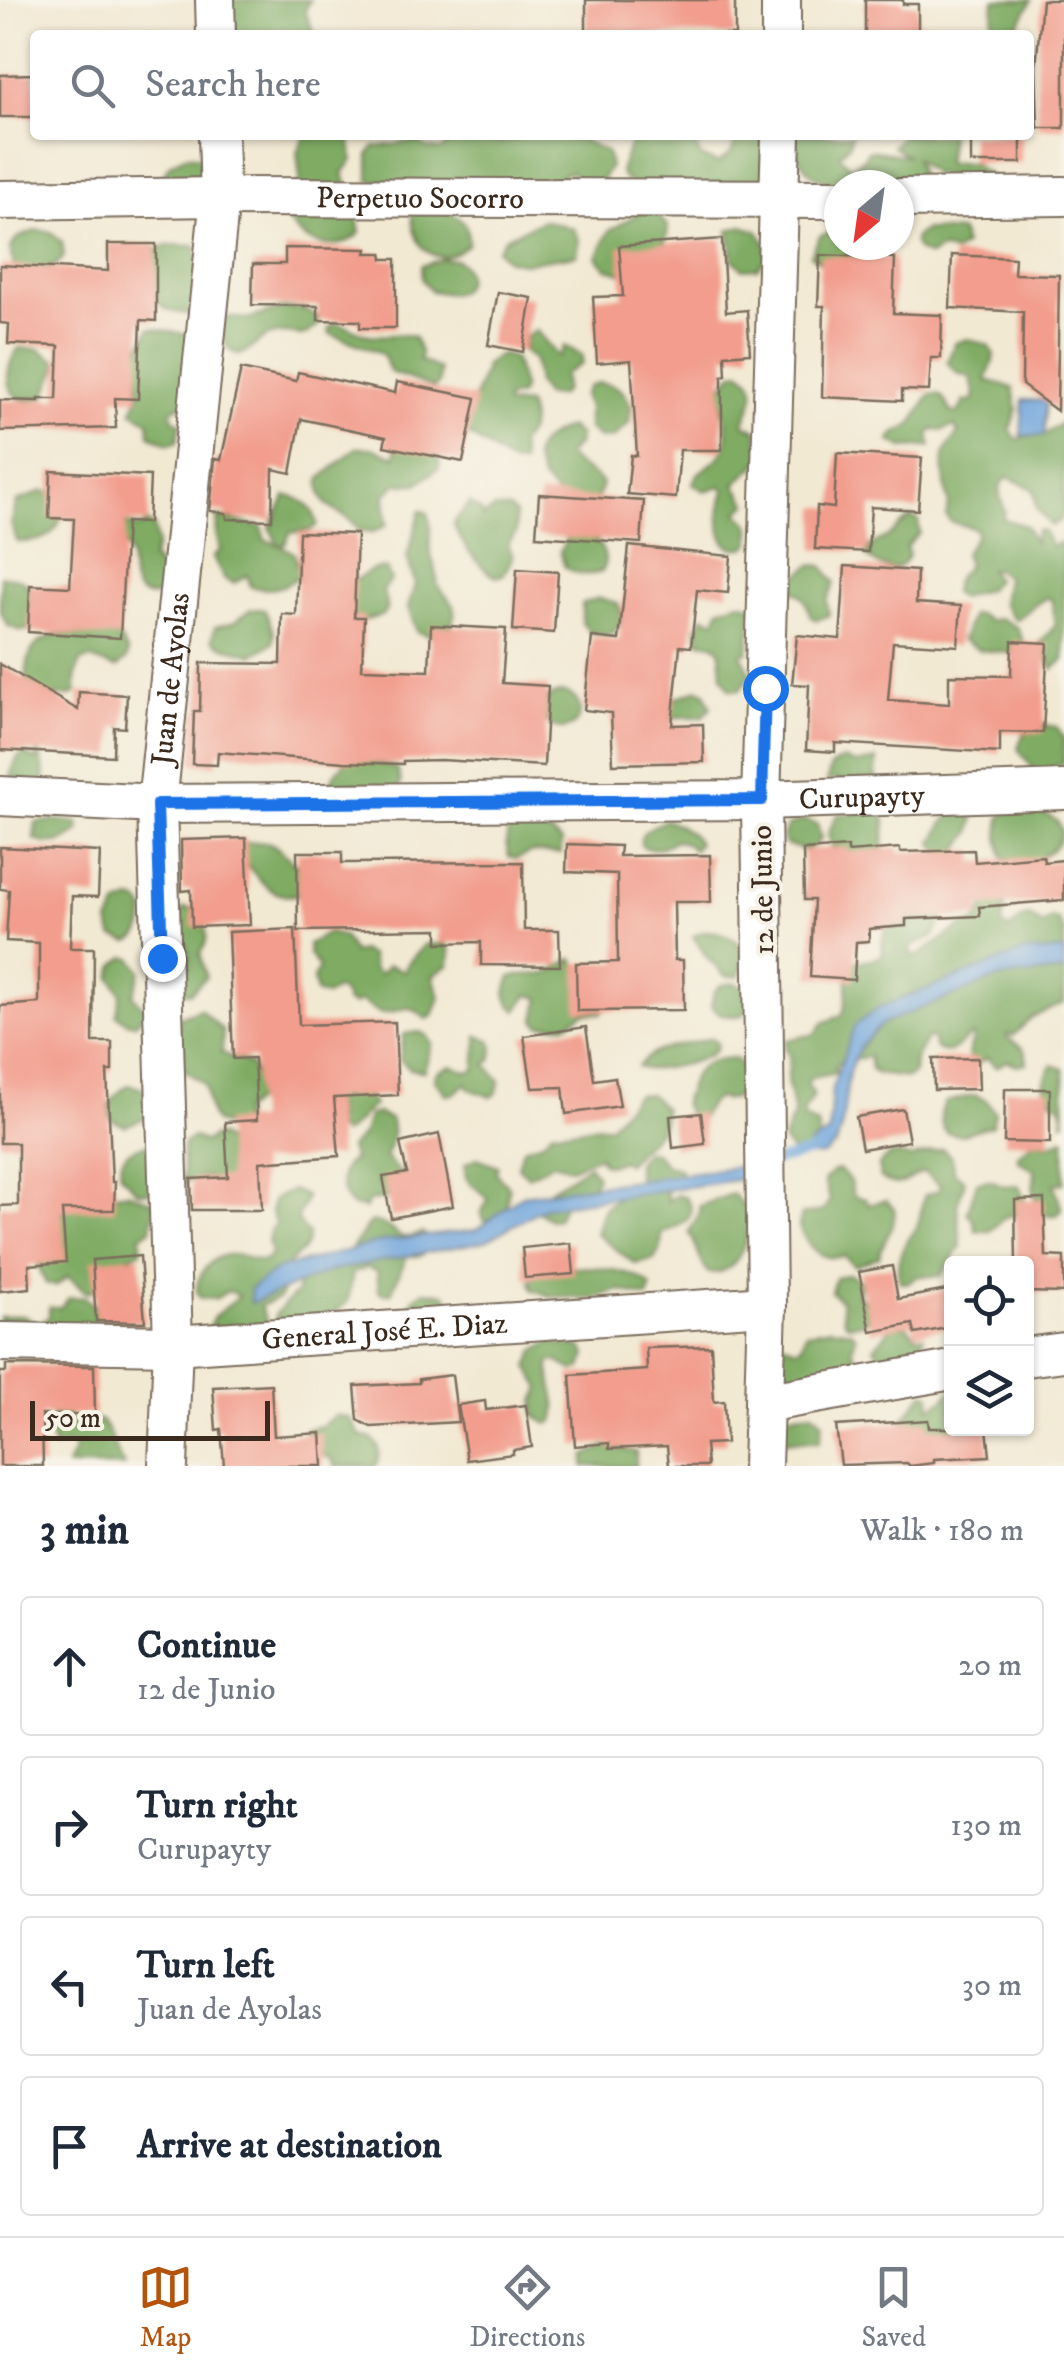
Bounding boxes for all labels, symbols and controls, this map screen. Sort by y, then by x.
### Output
search box [30,30,1034,140]
icon: search [65,58,120,113]
text: Search here [145,61,321,109]
north arrow [824,170,914,260]
street label: Perpetuo Socorro [316,180,524,218]
street label: Juan de Ayolas [144,591,199,770]
route start [743,666,789,712]
street label: Curupayty [798,778,926,819]
street label: 12 de Junio [744,825,783,955]
route end [140,936,186,982]
map controls [944,1256,1034,1436]
button: locate [944,1256,1034,1346]
street label: General José E. Diaz [260,1306,509,1359]
button: layers [944,1346,1034,1436]
scale bar [30,1396,270,1440]
text: 50 m [45,1401,101,1436]
text: 3 min [40,1505,129,1557]
text: Walk · 180 m [860,1511,1024,1551]
text: Continue [137,1622,276,1670]
icon: ahead [42,1639,97,1694]
text: 20 m [958,1646,1022,1686]
text: 12 de Junio [137,1670,276,1710]
text: Turn right [137,1782,298,1830]
icon: right [42,1799,97,1854]
text: 130 m [950,1806,1022,1846]
text: Curupayty [137,1830,271,1870]
text: Turn left [137,1942,275,1990]
icon: left [42,1959,97,2014]
text: 30 m [962,1966,1022,2006]
text: Juan de Ayolas [137,1990,322,2030]
icon: arrive [42,2119,97,2174]
text: Arrive at destination [137,2122,442,2170]
tab: Map [138,2260,193,2355]
tab: Directions [469,2260,585,2355]
tab: Saved [862,2260,926,2355]

